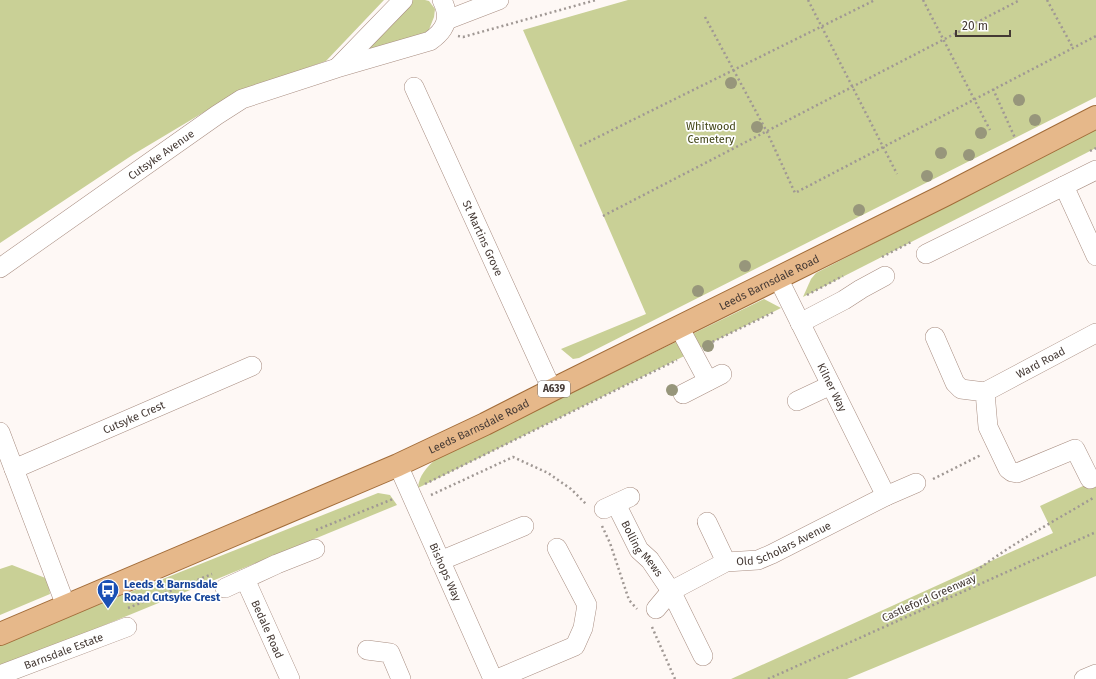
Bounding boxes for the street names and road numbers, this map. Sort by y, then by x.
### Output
street label: Cutsyke Avenue [125,127,197,182]
street label: St Martins Grove [460,198,506,278]
street label: Leeds Barnsdale Road [717,252,821,313]
street label: Ward Road [1014,344,1067,381]
street label: Kilner Way [815,361,850,414]
road number: A639 [538,381,570,397]
street label: Leeds Barnsdale Road [426,396,531,456]
street label: Cutsyke Crest [101,398,167,436]
street label: Bolling Mews [619,518,666,579]
street label: Old Scholars Avenue [736,519,833,568]
street label: Bishops Way [427,541,464,604]
street label: Castleford Greenway [880,571,979,625]
street label: Bedale Road [249,598,286,660]
street label: Barnsdale Estate [22,630,105,672]

